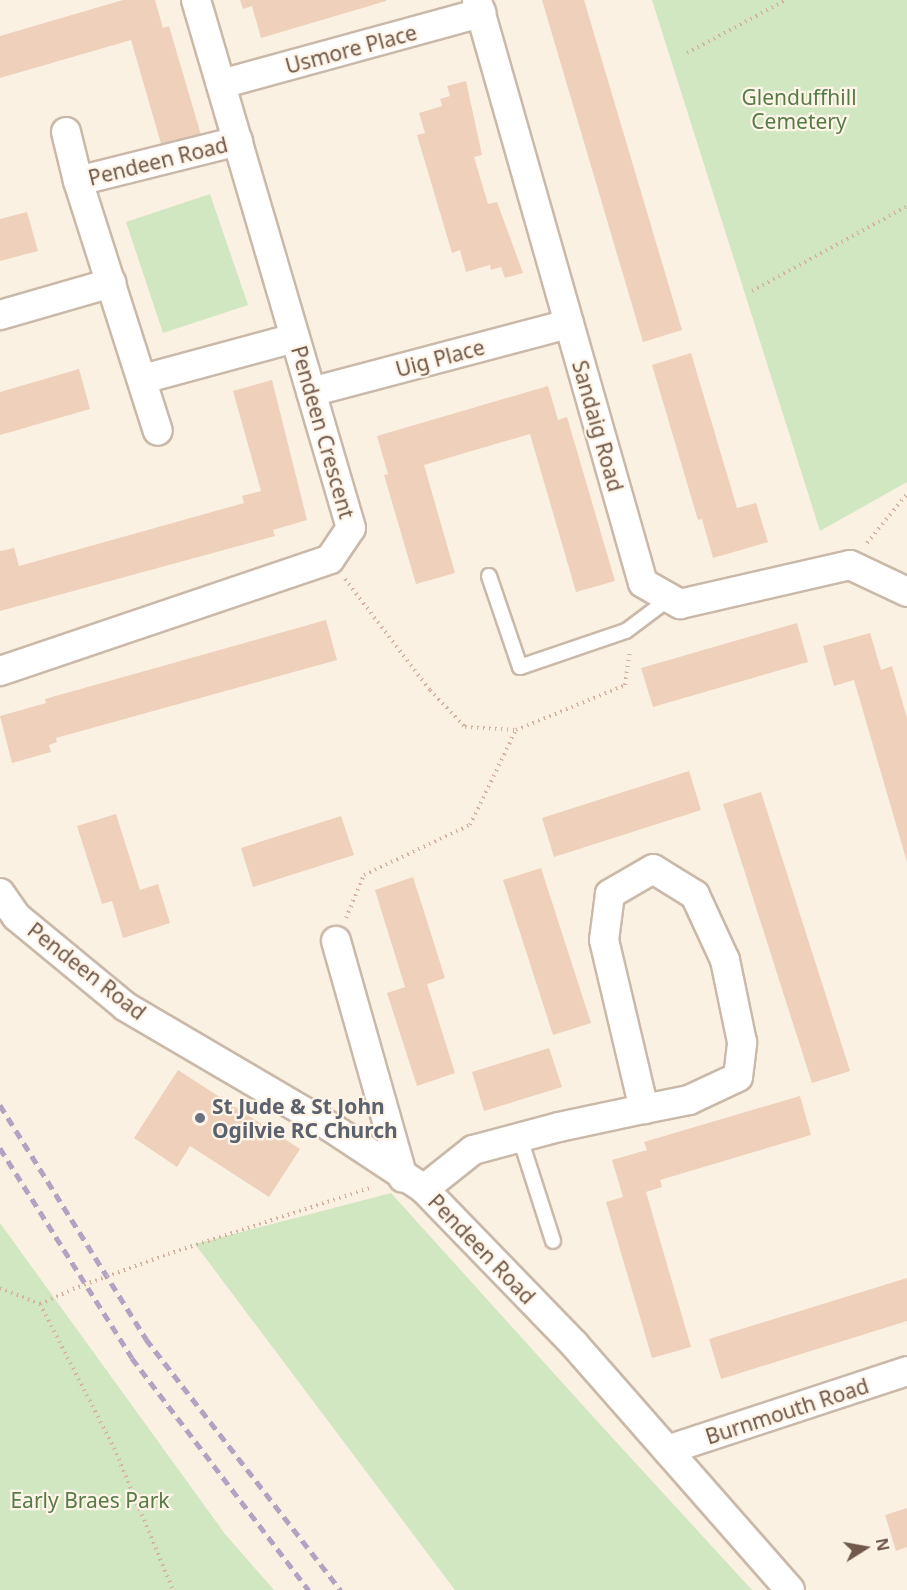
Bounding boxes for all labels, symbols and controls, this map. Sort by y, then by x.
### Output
street label: Usmore Place [282,19,420,79]
park label: Glenduffhill Cemetery [741,84,857,134]
street label: Pendeen Road [86,131,230,191]
street label: Uig Place [393,334,487,382]
street label: Pendeen Crescent [286,343,360,521]
street label: Sandaig Road [567,358,629,494]
street label: Pendeen Road [23,917,151,1025]
place label: St Jude & St John Ogilvie RC Church [212,1093,398,1143]
marker: St Jude & St John Ogilvie RC Church [193,1111,207,1125]
street label: Pendeen Road [423,1189,541,1309]
street label: Burnmouth Road [702,1373,872,1449]
park label: Early Braes Park [10,1487,170,1513]
north arrow [835,1518,895,1578]
text: N [871,1536,895,1553]

